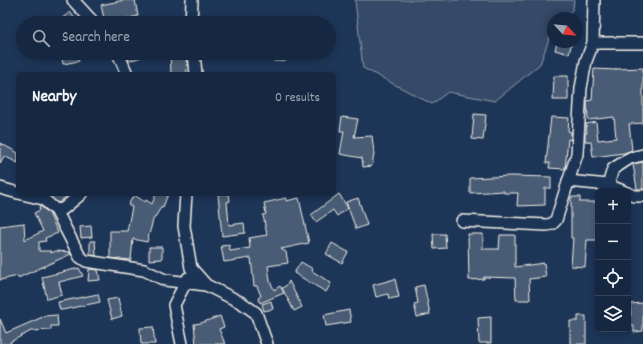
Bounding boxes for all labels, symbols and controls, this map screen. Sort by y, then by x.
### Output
north arrow [547,12,583,48]
search box [16,16,336,60]
icon: search [30,27,52,49]
text: Search here [62,27,130,49]
text: Nearby [32,86,76,110]
text: 0 results [275,89,320,108]
map controls [595,188,631,332]
button: + [595,188,631,224]
button: − [595,224,631,260]
button: locate [595,260,631,296]
button: layers [595,296,631,332]

